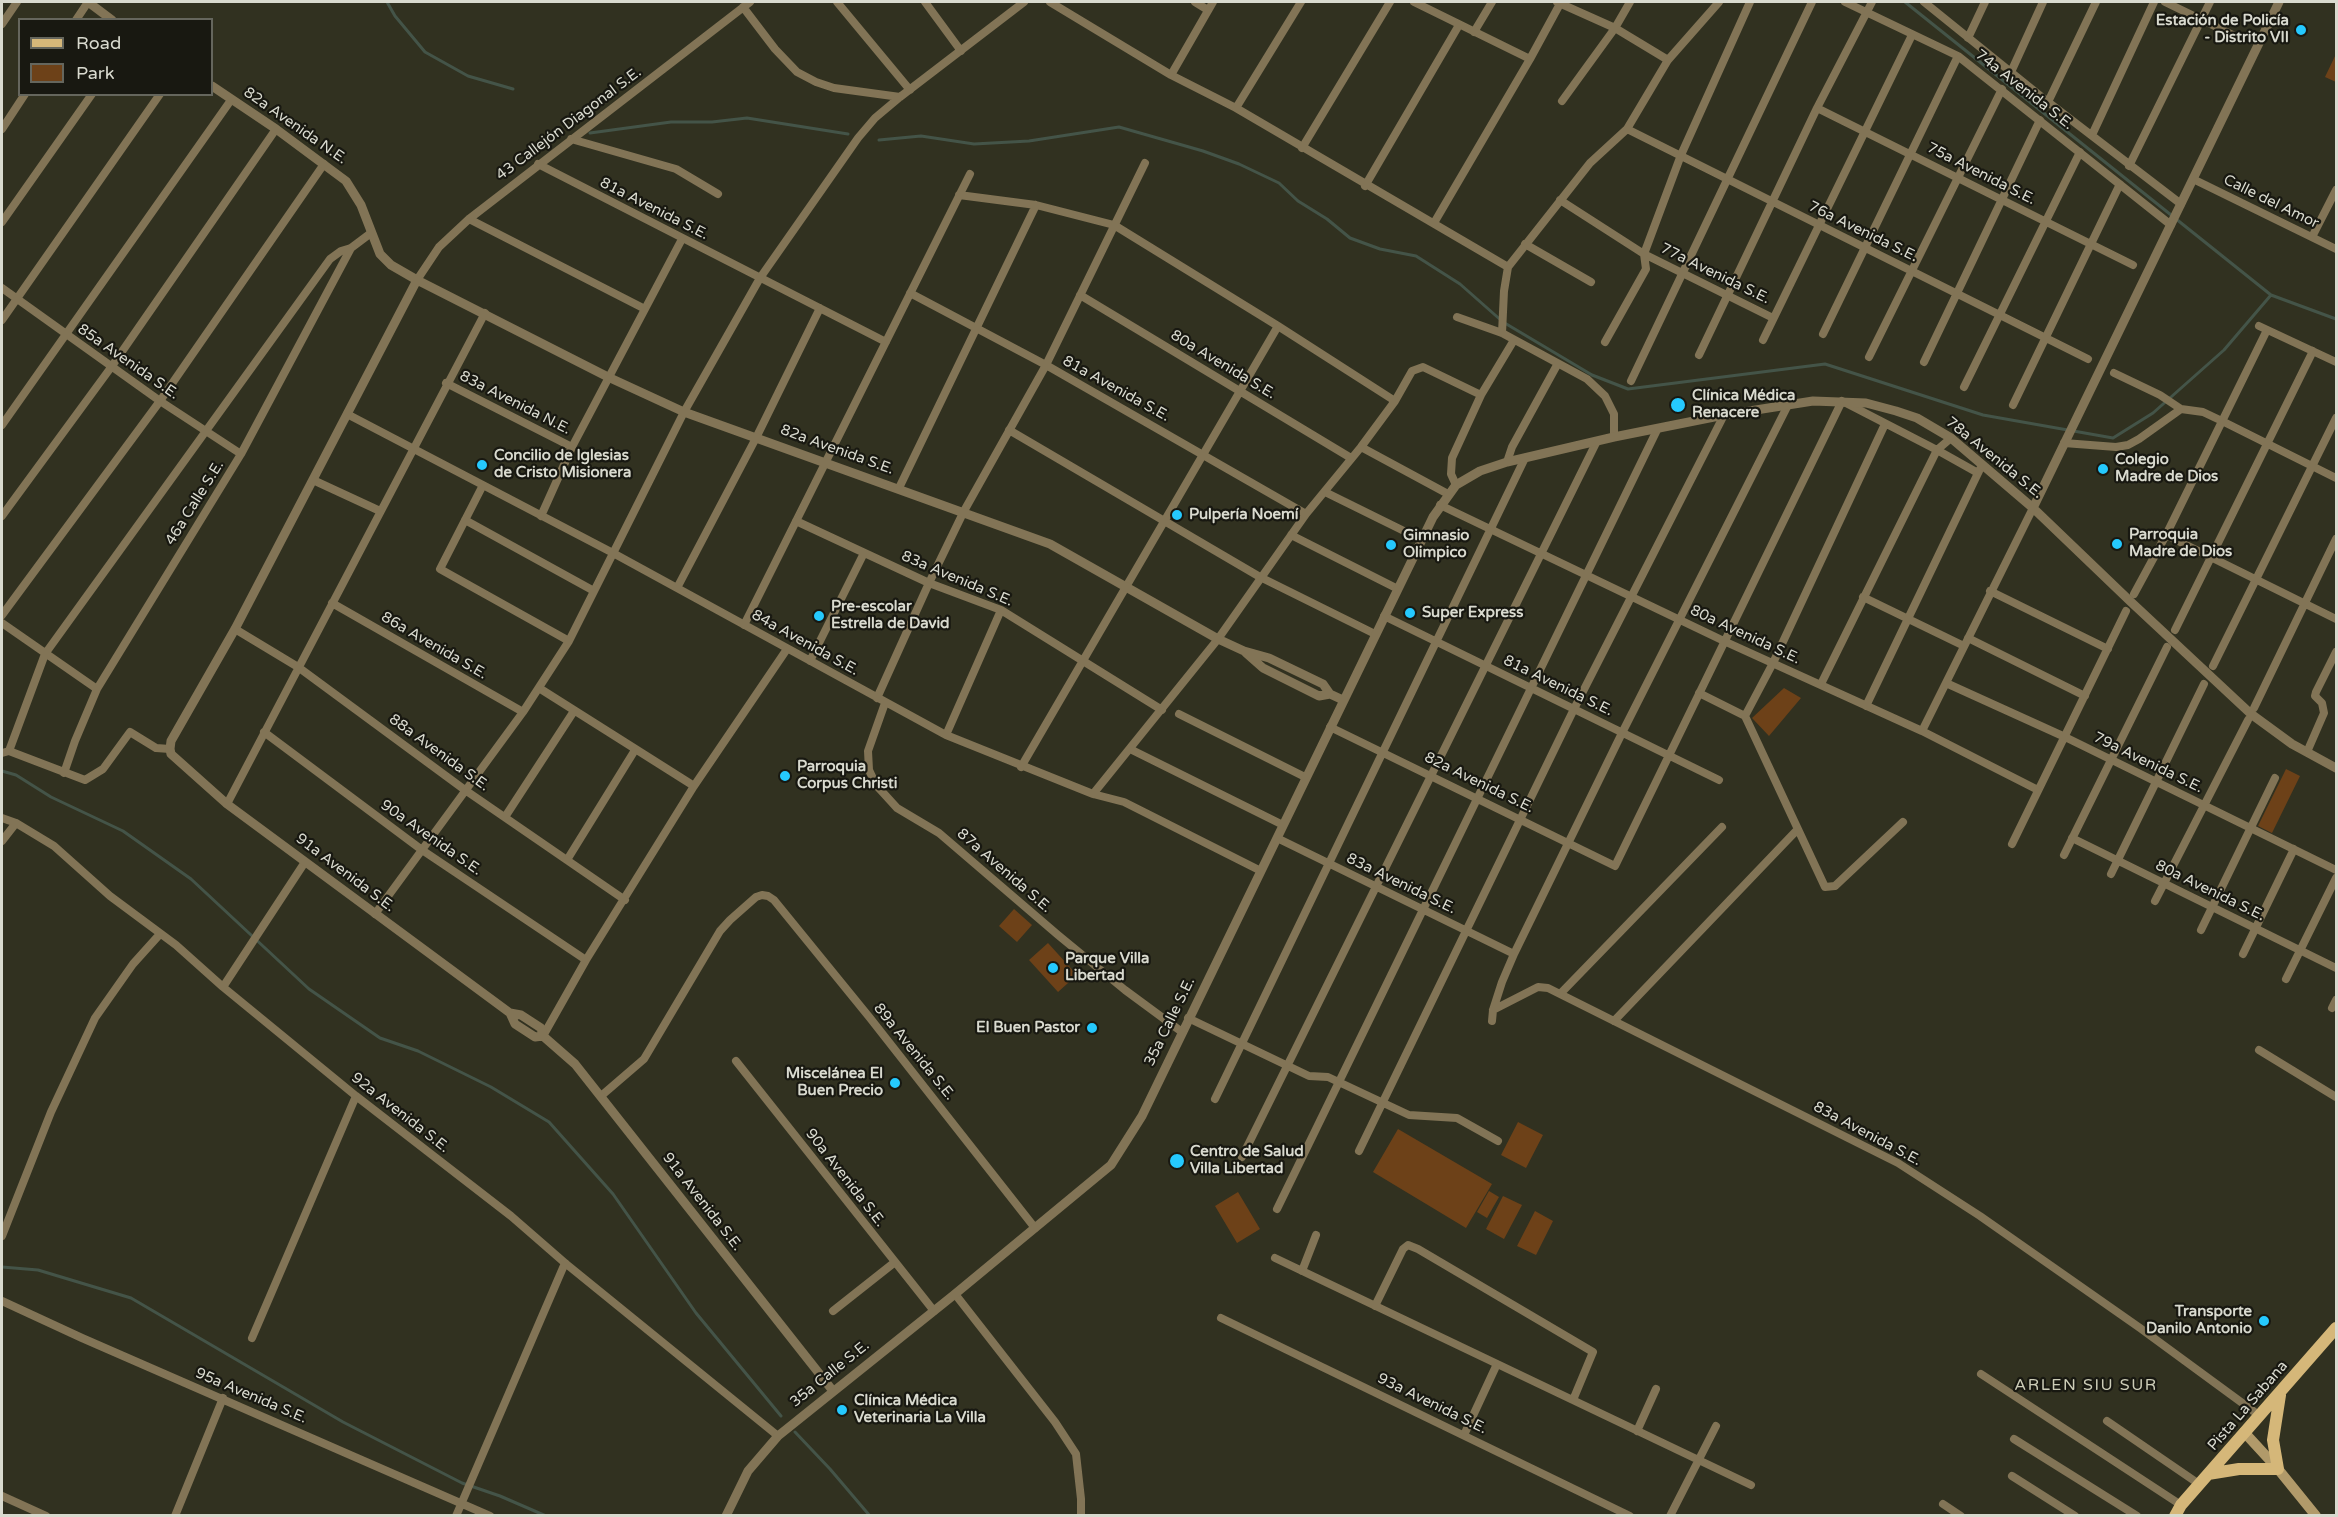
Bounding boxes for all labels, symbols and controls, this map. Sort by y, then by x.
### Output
place label: Estación de Policía - Distrito VII [2156,12,2289,47]
legend [18,18,213,96]
marker: Estación de Policía - Distrito VII [2294,23,2308,37]
text: Road [76,32,121,54]
street label: 74a Avenida S.E. [1971,46,2077,134]
text: Park [76,62,114,84]
street label: 43 Callejón Diagonal S.E. [493,63,645,185]
street label: 82a Avenida N.E. [240,84,350,168]
street label: 75a Avenida S.E. [1924,139,2038,209]
street label: Calle del Amor [2220,171,2322,233]
street label: 81a Avenida S.E. [597,174,711,244]
street label: 76a Avenida S.E. [1805,198,1921,266]
street label: 77a Avenida S.E. [1657,240,1773,308]
street label: 85a Avenida S.E. [74,320,182,404]
street label: 80a Avenida S.E. [1167,327,1279,403]
street label: 81a Avenida S.E. [1059,352,1173,426]
street label: 83a Avenida N.E. [456,367,574,439]
place label: Clínica Médica Renacere [1692,387,1795,422]
marker: Clínica Médica Renacere [1669,396,1687,414]
street label: 78a Avenida S.E. [1942,413,2046,503]
street label: 82a Avenida S.E. [778,421,896,479]
place label: Concilio de Iglesias de Cristo Misionera [494,447,631,482]
place label: Colegio Madre de Dios [2115,451,2218,486]
street label: 46a Calle S.E. [162,457,228,549]
marker: Concilio de Iglesias de Cristo Misionera [475,458,489,472]
marker: Colegio Madre de Dios [2096,462,2110,476]
place label: Pulpería Noemí [1189,506,1299,524]
marker: Pulpería Noemí [1170,508,1184,522]
place label: Parroquia Madre de Dios [2129,526,2232,561]
place label: Gimnasio Olimpico [1403,527,1469,562]
marker: Parroquia Madre de Dios [2110,537,2124,551]
marker: Gimnasio Olimpico [1384,538,1398,552]
street label: 83a Avenida S.E. [899,547,1015,611]
place label: Pre-escolar Estrella de David [831,598,950,633]
street label: 80a Avenida S.E. [1687,602,1803,668]
place label: Super Express [1422,604,1523,622]
street label: 84a Avenida S.E. [748,606,862,680]
marker: Super Express [1403,606,1417,620]
street label: 86a Avenida S.E. [378,608,490,684]
marker: Pre-escolar Estrella de David [812,609,826,623]
street label: 81a Avenida S.E. [1500,652,1616,720]
street label: 88a Avenida S.E. [385,711,493,795]
street label: 79a Avenida S.E. [2090,729,2206,797]
street label: 82a Avenida S.E. [1421,749,1537,817]
place label: Parroquia Corpus Christi [797,758,897,793]
marker: Parroquia Corpus Christi [778,769,792,783]
street label: 90a Avenida S.E. [377,796,485,880]
street label: 87a Avenida S.E. [953,825,1055,917]
street label: 91a Avenida S.E. [292,830,398,916]
street label: 83a Avenida S.E. [1343,850,1459,918]
street label: 80a Avenida S.E. [2152,857,2268,925]
place label: Parque Villa Libertad [1065,950,1150,985]
marker: Parque Villa Libertad [1046,961,1060,975]
street label: 35a Calle S.E. [1141,975,1199,1069]
street label: 89a Avenida S.E. [869,1000,959,1104]
place label: El Buen Pastor [976,1019,1080,1037]
marker: El Buen Pastor [1085,1021,1099,1035]
place label: Miscelánea El Buen Precio [786,1065,883,1100]
street label: 92a Avenida S.E. [347,1069,453,1157]
marker: Miscelánea El Buen Precio [888,1076,902,1090]
street label: 83a Avenida S.E. [1810,1098,1924,1170]
street label: 90a Avenida S.E. [801,1125,889,1231]
place label: Centro de Salud Villa Libertad [1190,1143,1304,1178]
street label: 91a Avenida S.E. [658,1149,746,1255]
marker: Centro de Salud Villa Libertad [1168,1152,1186,1170]
place label: Transporte Danilo Antonio [2146,1303,2252,1338]
marker: Transporte Danilo Antonio [2257,1314,2271,1328]
street label: 35a Calle S.E. [787,1337,873,1411]
street label: Pista La Sabana [2204,1357,2292,1455]
street label: 95a Avenida S.E. [193,1364,309,1428]
street label: 93a Avenida S.E. [1374,1370,1490,1438]
district label: ARLEN SIU SUR [2014,1376,2158,1396]
place label: Clínica Médica Veterinaria La Villa [854,1392,986,1427]
marker: Clínica Médica Veterinaria La Villa [835,1403,849,1417]

